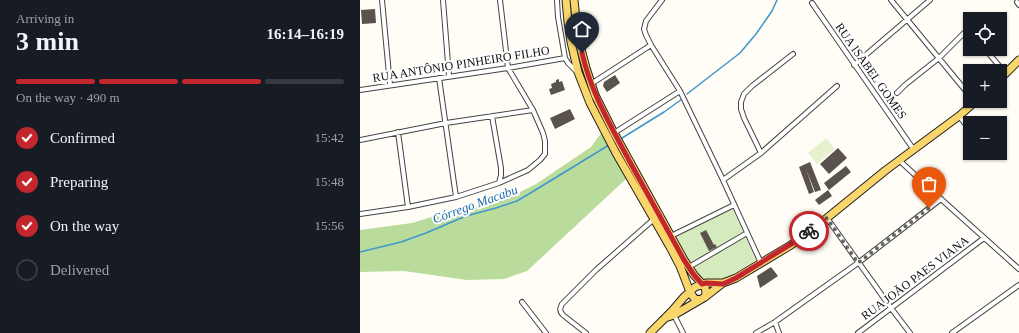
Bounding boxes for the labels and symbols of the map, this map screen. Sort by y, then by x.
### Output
pin [565,12,599,53]
street label: RUA ISABEL GOMES [833,20,909,122]
street label: RUA ANTÔNIO PINHEIRO FILHO [372,43,551,85]
pin [912,167,946,208]
water label: Córrego Macabu [430,181,520,226]
courier [789,211,829,251]
street label: RUA JOÃO PAES VIANA [858,233,972,323]

